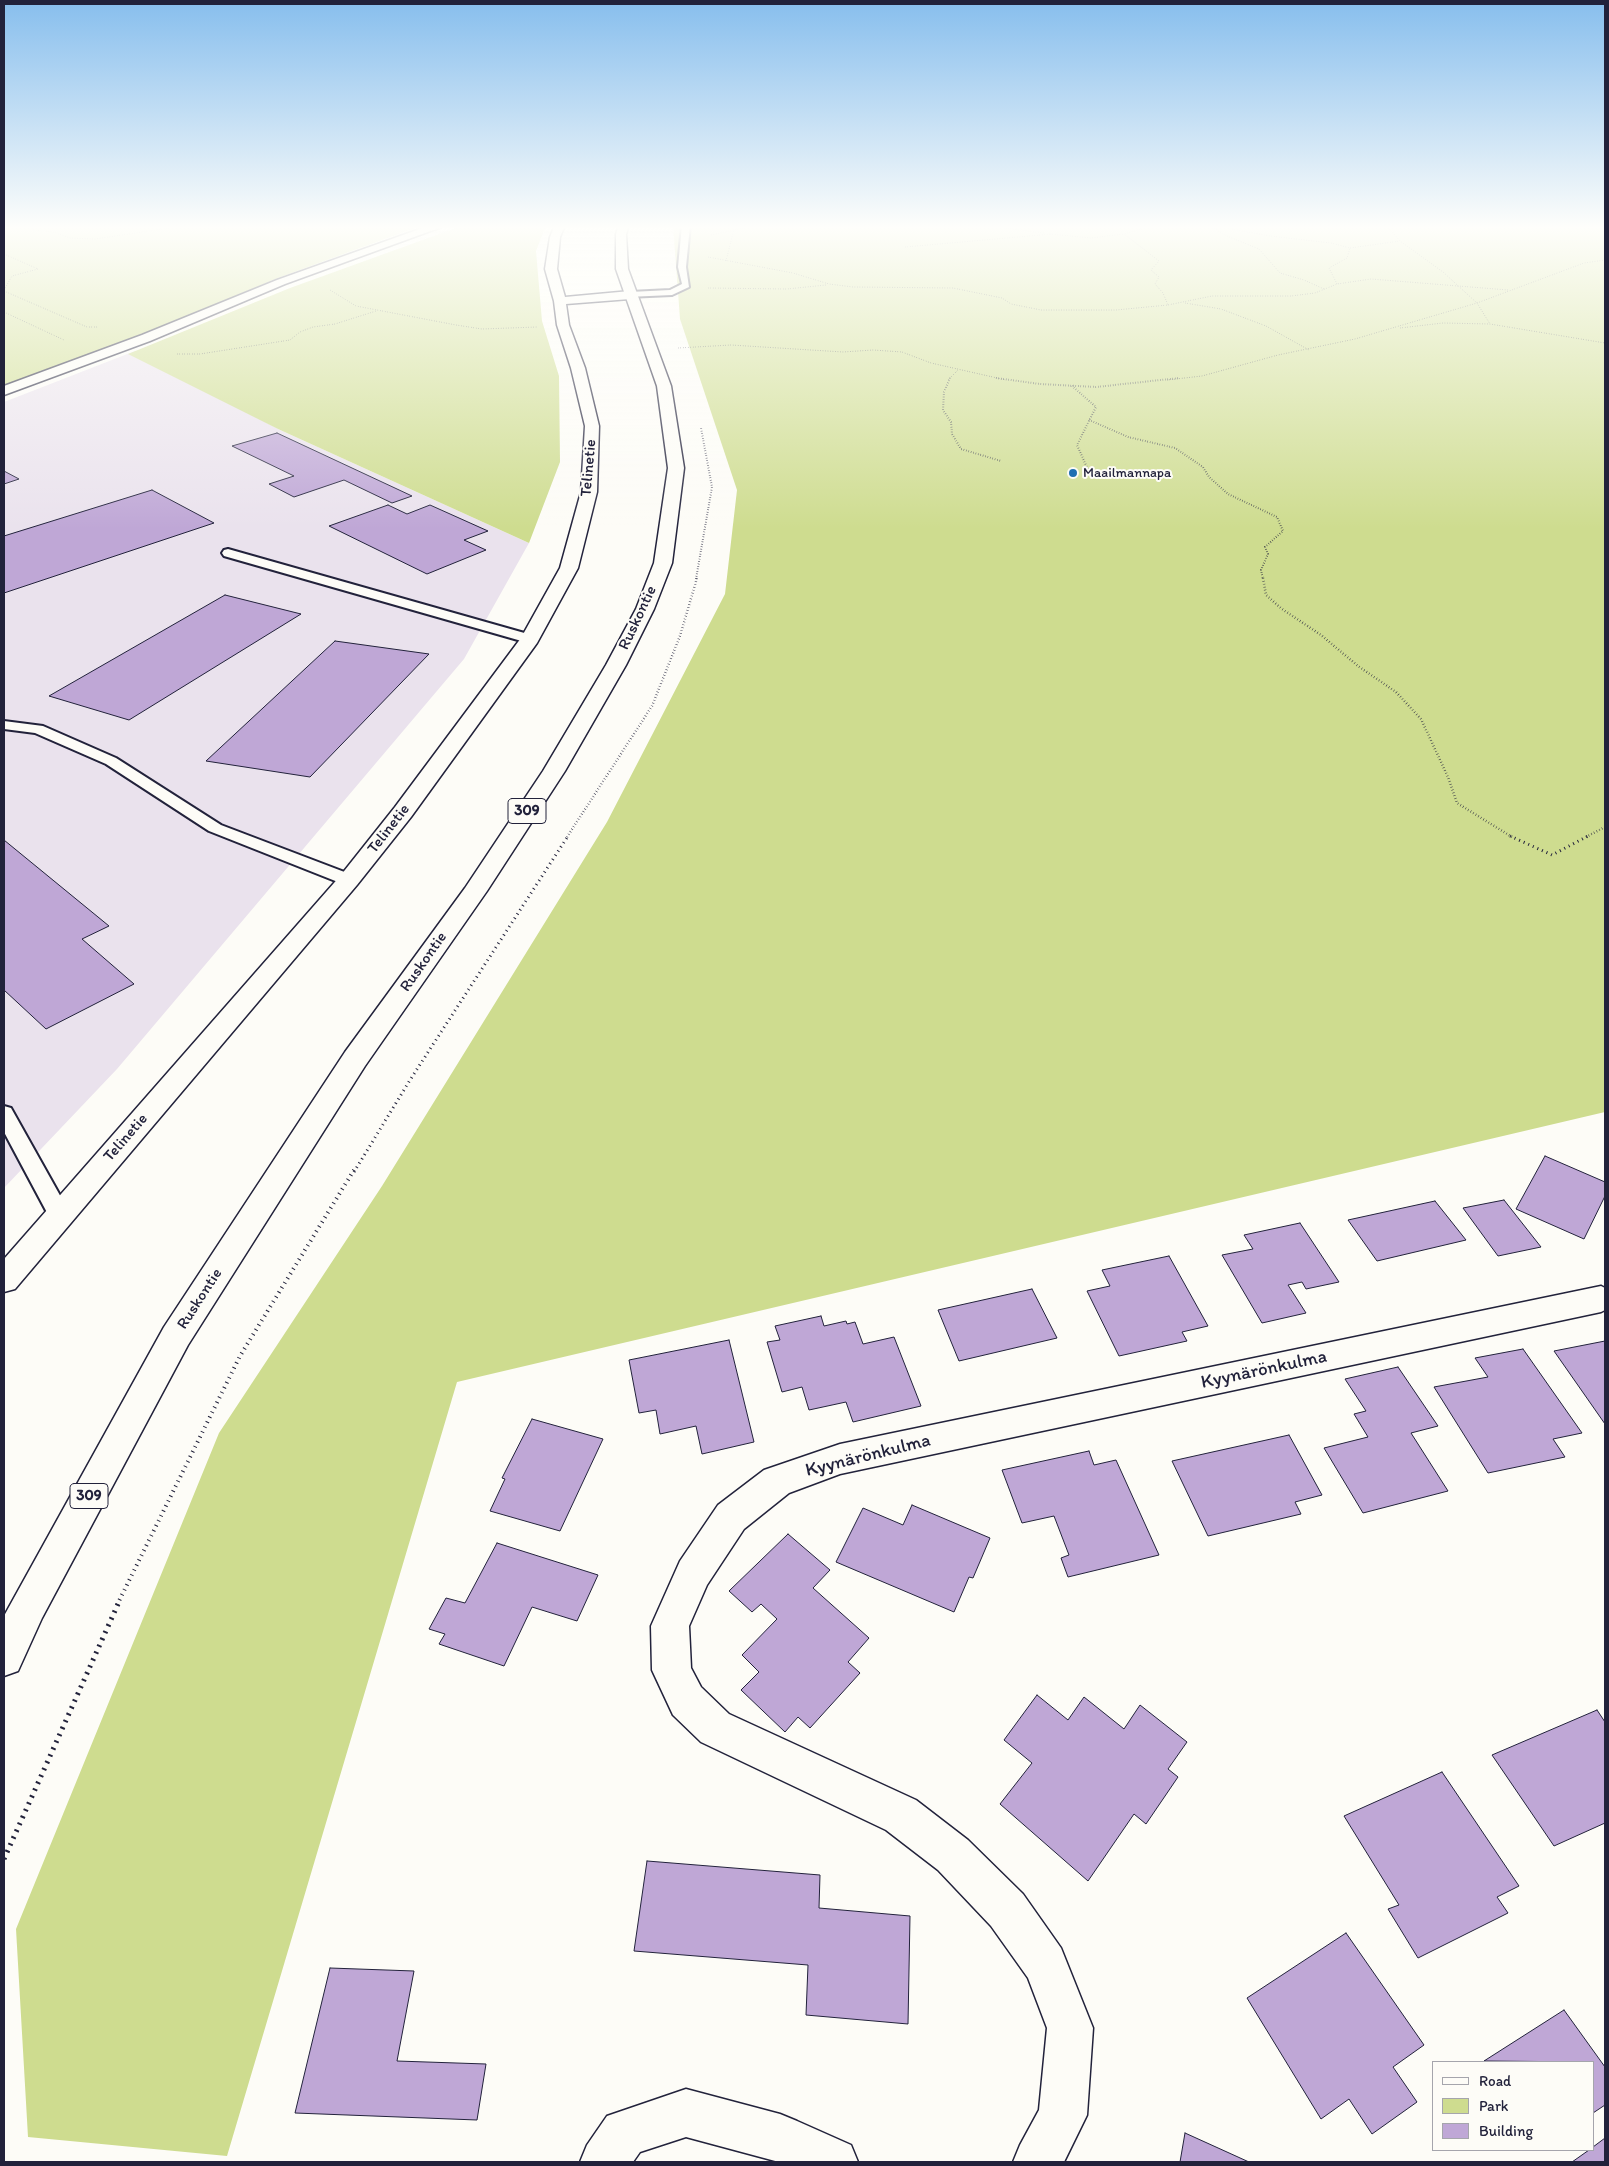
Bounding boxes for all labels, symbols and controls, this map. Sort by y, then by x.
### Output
street label: Telinetie [577,438,601,498]
place label: Maailmannapa [1083,465,1171,481]
marker: Maailmannapa [1067,467,1079,479]
street label: Ruskontie [615,583,661,653]
road number: 309 [508,798,546,824]
street label: Telinetie [364,800,414,858]
street label: Ruskontie [396,928,452,996]
street label: Telinetie [100,1110,152,1166]
street label: Ruskontie [173,1265,227,1333]
street label: Kyynärönkulma [1199,1346,1329,1394]
street label: Kyynärönkulma [803,1429,933,1483]
road number: 309 [70,1484,108,1508]
legend [1432,2061,1594,2151]
text: Road [1479,2072,1511,2090]
text: Park [1479,2097,1509,2115]
text: Building [1479,2122,1533,2140]

